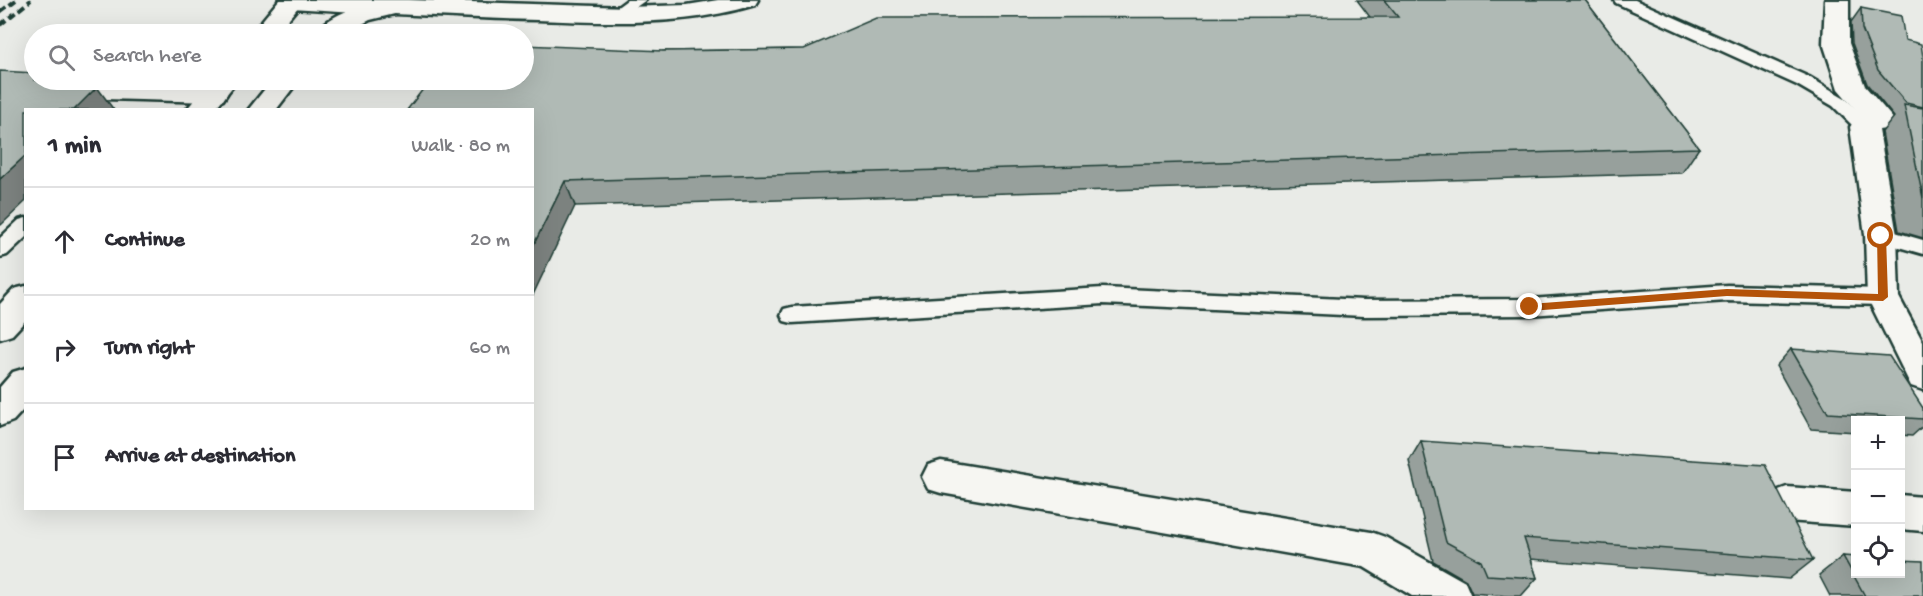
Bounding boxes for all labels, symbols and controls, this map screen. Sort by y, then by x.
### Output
search box [24,24,534,90]
icon: search [45,41,78,74]
text: Search here [93,44,201,70]
text: 1 min [48,132,101,163]
text: Walk · 80 m [412,136,510,159]
route start [1867,222,1893,248]
icon: ahead [48,225,81,258]
text: Continue [105,228,185,254]
text: 20 m [470,230,510,253]
route end [1516,293,1542,319]
icon: right [48,333,81,366]
text: Turn right [105,336,193,362]
text: 60 m [470,338,510,361]
map controls [1851,416,1905,578]
button: + [1851,416,1905,470]
icon: arrive [48,441,81,474]
text: Arrive at destination [105,444,295,470]
button: − [1851,470,1905,524]
button: locate [1851,524,1905,578]

